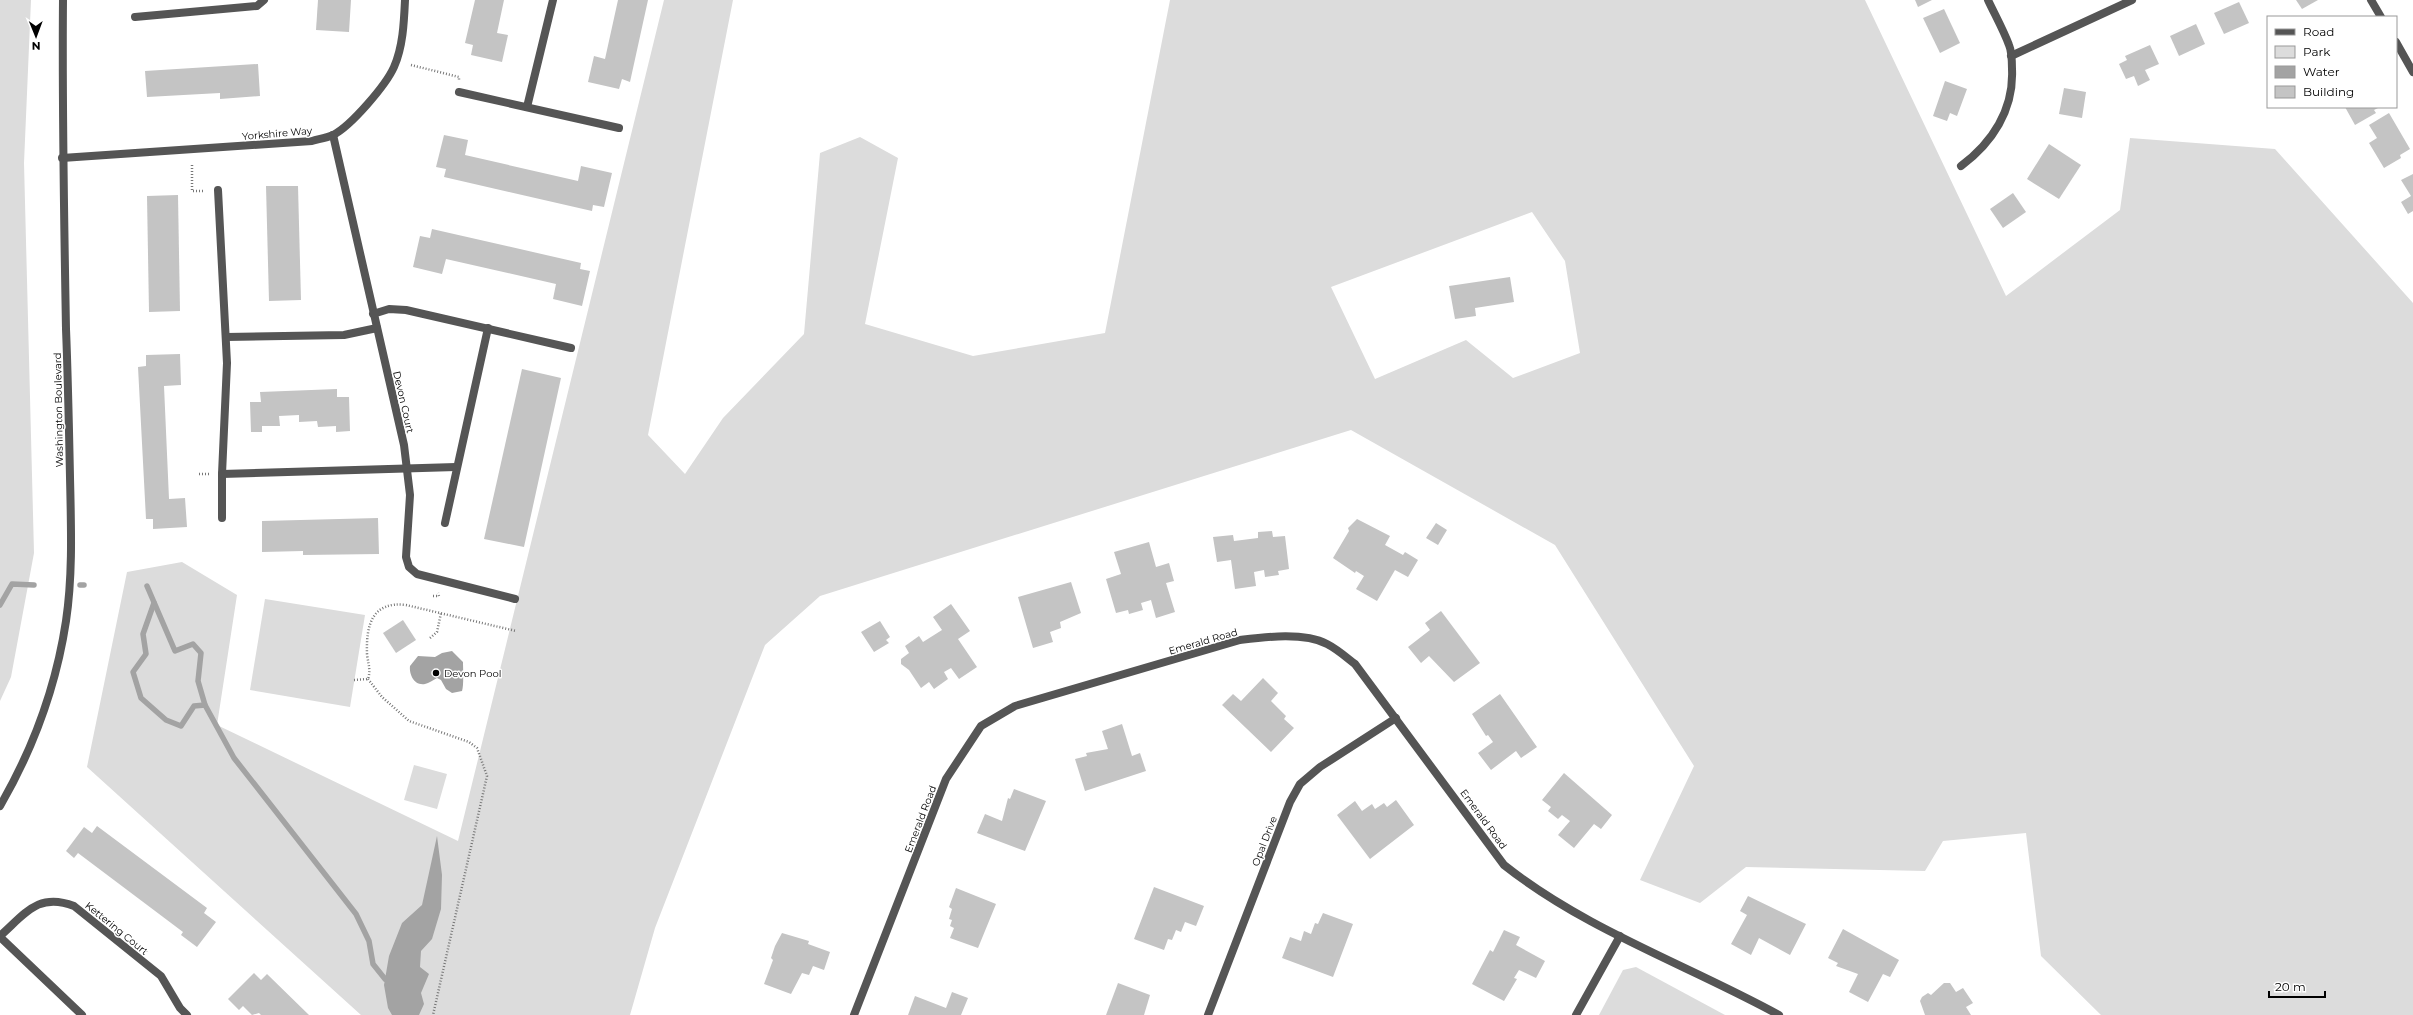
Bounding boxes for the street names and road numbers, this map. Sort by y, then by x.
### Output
street label: Yorkshire Way [241,124,313,143]
street label: Washington Boulevard [51,352,66,468]
street label: Devon Court [390,370,417,434]
street label: Emerald Road [1167,625,1239,658]
street label: Emerald Road [902,784,939,855]
street label: Emerald Road [1457,787,1510,852]
street label: Opal Drive [1249,814,1280,868]
street label: Kettering Court [82,899,151,958]

